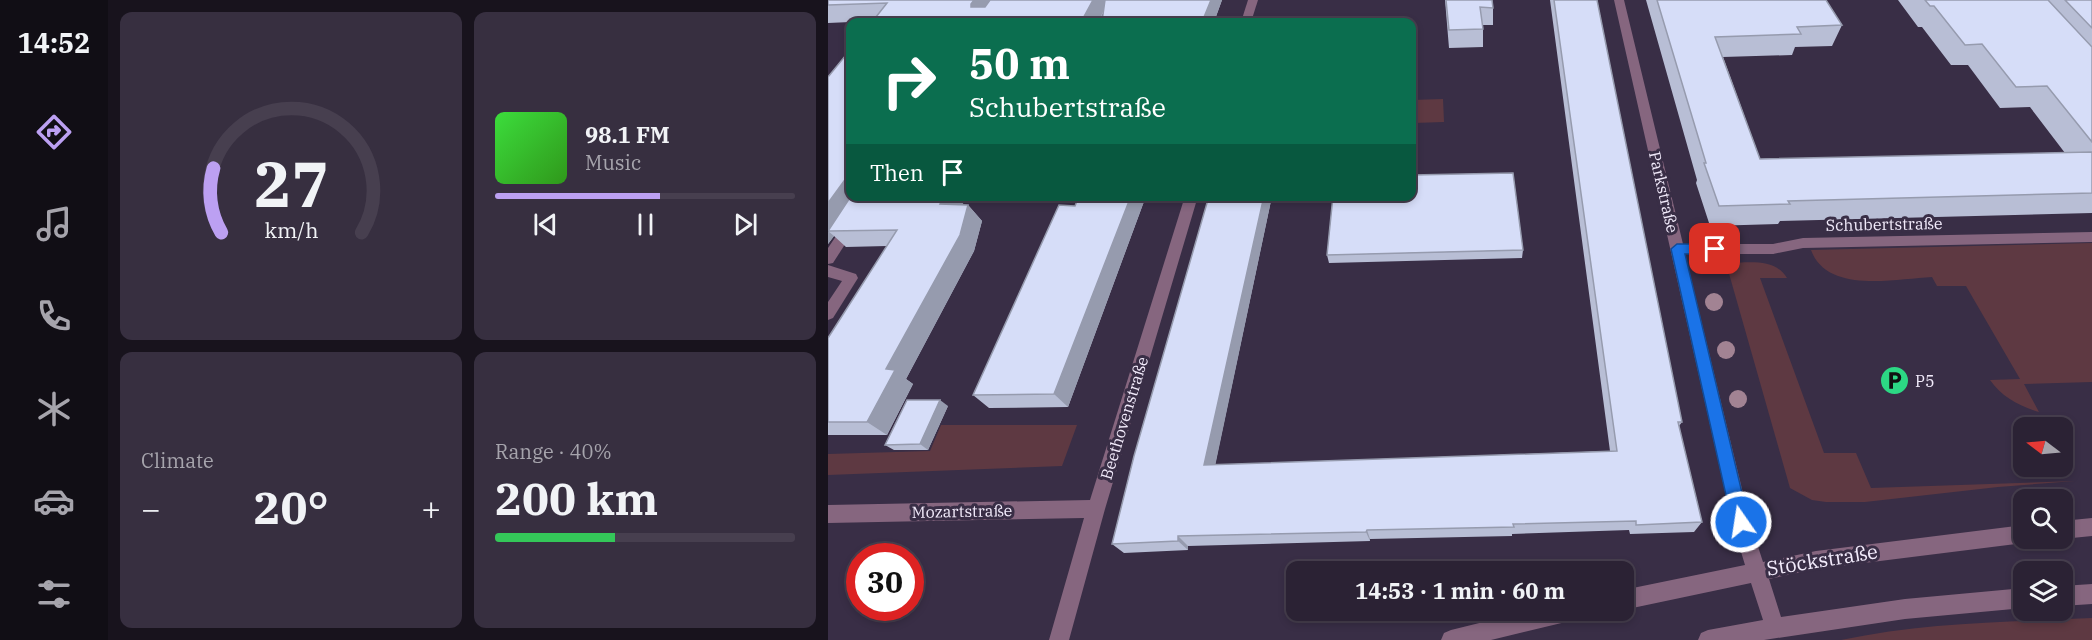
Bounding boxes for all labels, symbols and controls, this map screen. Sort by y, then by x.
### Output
text: 14:52 [18,25,90,60]
text: 50 m [969,36,1070,91]
icon: right [870,42,948,120]
text: Schubertstraße [969,89,1166,124]
icon: directions [33,111,75,153]
text: 98.1 FM [585,120,670,149]
text: 27 [254,143,328,224]
text: Music [585,149,641,176]
street label: Parkstraße [1645,149,1683,235]
icon: arrive [936,156,969,189]
text: Then [870,158,924,187]
icon: music [33,203,75,245]
icon: previous [529,208,562,241]
icon: pause [629,208,662,241]
icon: next [729,208,762,241]
street label: Schubertstraße [1825,213,1943,235]
text: km/h [264,217,318,245]
pin [1689,223,1740,274]
icon: arrive [1698,232,1731,265]
icon: phone [33,295,75,337]
street label: Beethovenstraße [1096,354,1152,482]
parking icon: P5 [1878,365,1910,397]
place label: P5 [1915,371,1935,391]
icon: climate [33,388,75,430]
north arrow [2013,417,2073,477]
map controls [2013,417,2073,621]
text: Range · 40% [495,438,612,465]
text: Climate [141,447,214,474]
text: 200 km [495,469,658,527]
text: 20° [253,478,329,536]
icon: car [33,480,75,522]
text: − [141,487,161,530]
text: + [421,487,441,530]
button: search [2013,489,2073,549]
position arrow [1709,490,1773,554]
street label: Mozartstraße [912,500,1012,522]
street label: Stöckstraße [1764,537,1879,582]
speed limit sign: 30 [846,543,924,621]
button: layers [2013,561,2073,621]
icon: filters [33,573,75,615]
text: 14:53 · 1 min · 60 m [1355,576,1565,605]

